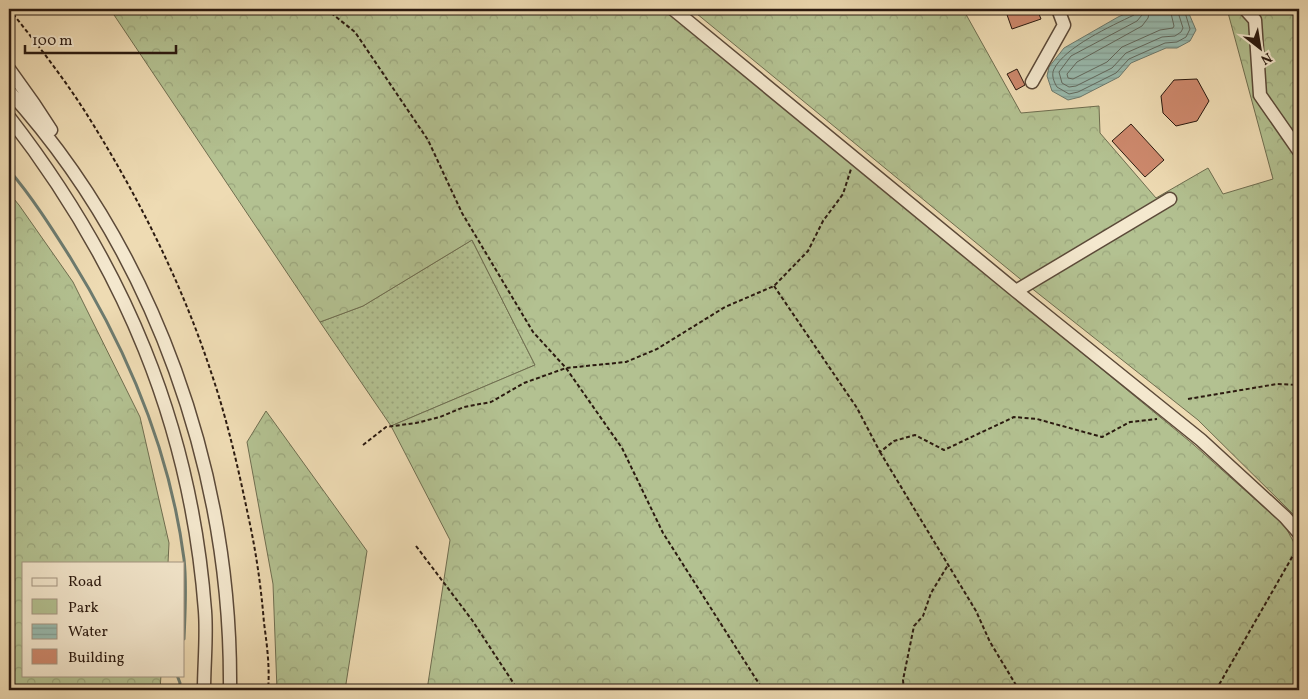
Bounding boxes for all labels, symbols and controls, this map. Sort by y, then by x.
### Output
scale bar [25,22,176,54]
north arrow [1236,22,1286,72]
text: 100 m [32,31,72,52]
text: N [1257,47,1275,69]
legend [22,562,185,676]
text: Road [68,572,102,593]
text: Park [68,598,99,619]
text: Water [68,622,108,643]
text: Building [68,648,125,669]

